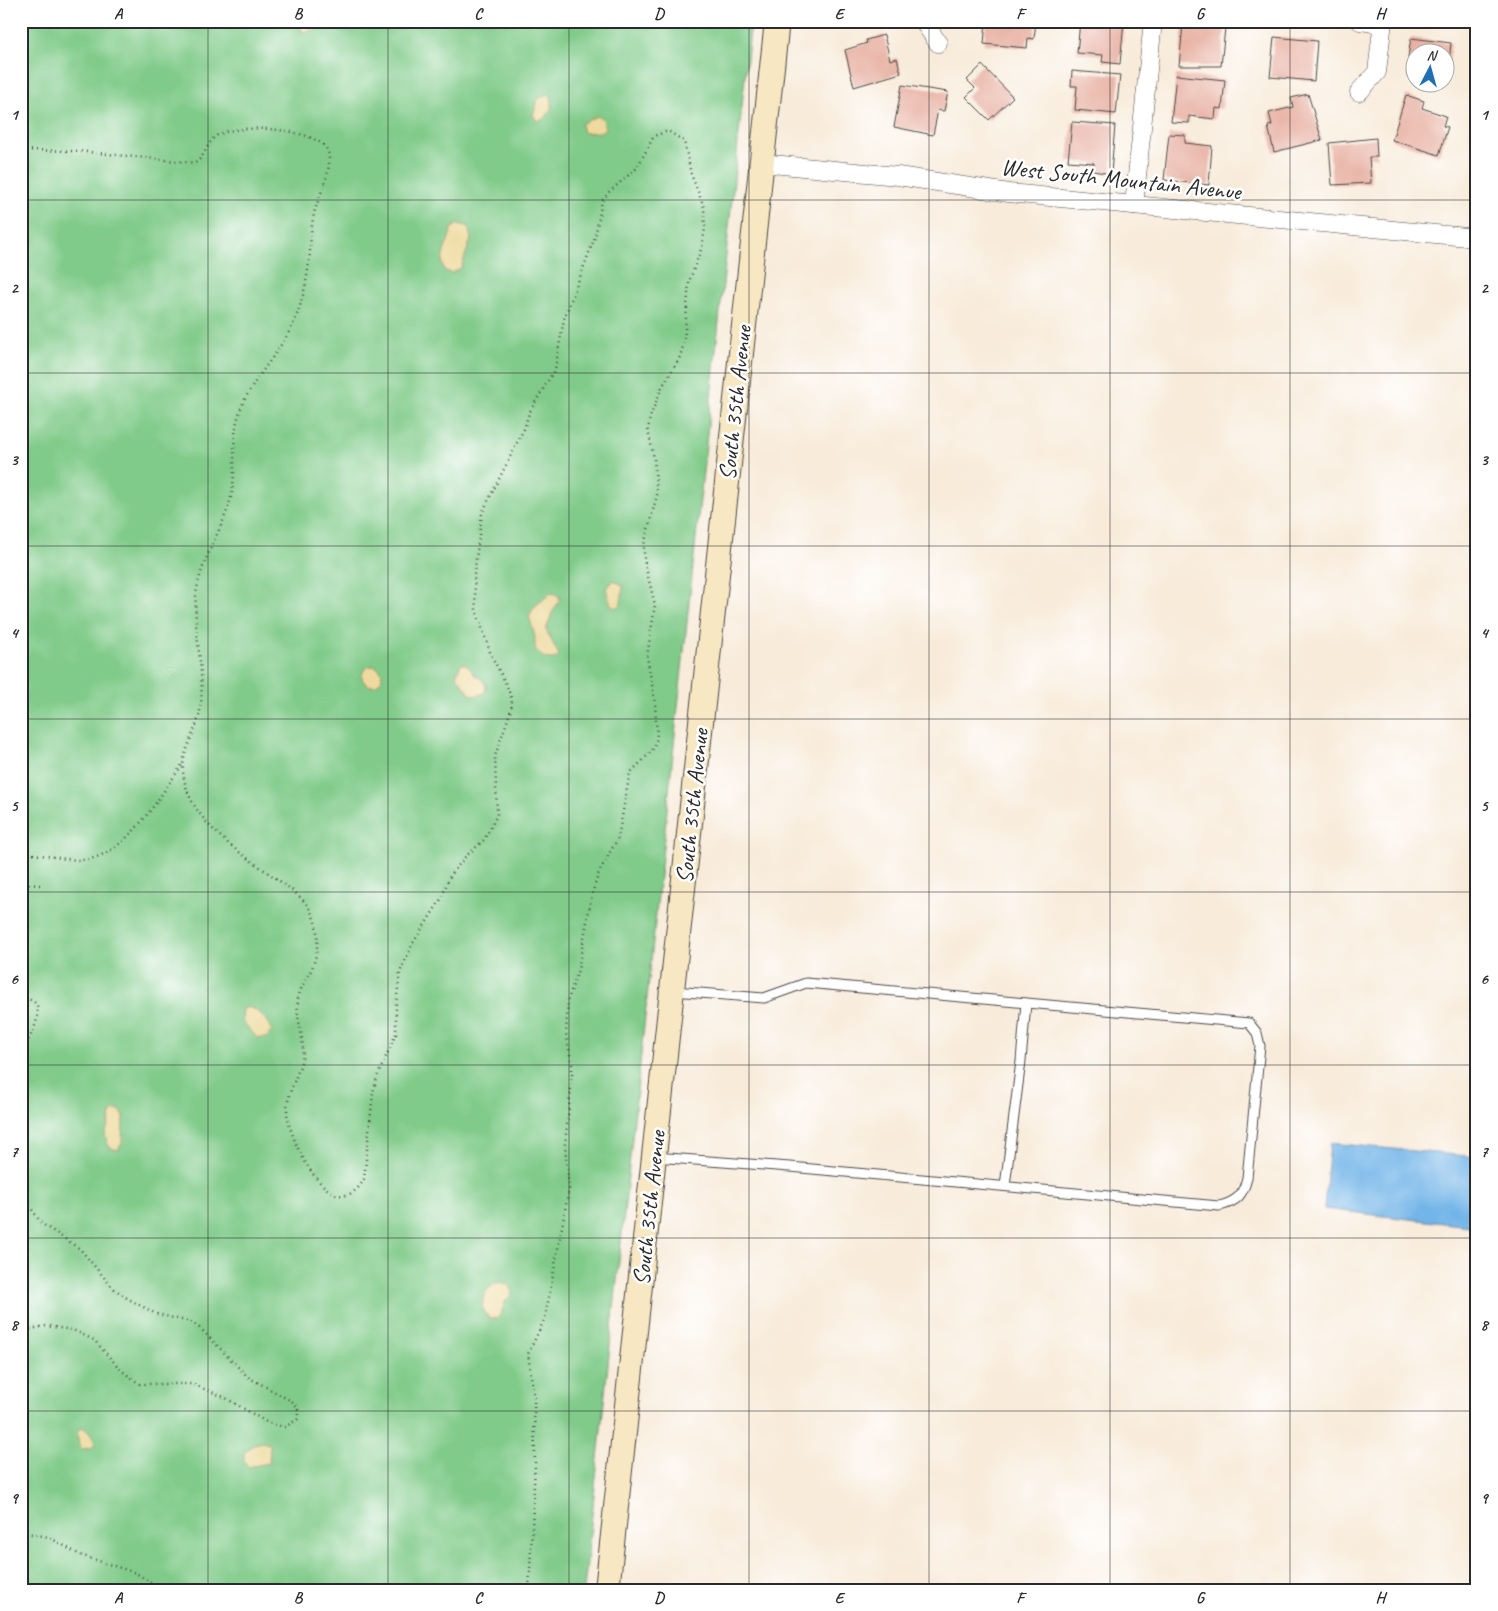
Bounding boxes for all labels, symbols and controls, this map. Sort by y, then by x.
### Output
text: A [114,4,124,24]
text: B [294,4,304,24]
text: C [474,4,484,24]
text: D [654,4,665,24]
text: E [835,4,846,24]
text: F [1016,4,1027,24]
text: G [1196,4,1206,24]
text: H [1375,4,1387,24]
north arrow [1406,42,1456,92]
text: N [1426,47,1439,65]
text: 1 [10,105,19,125]
text: 1 [1480,105,1489,125]
street label: West South Mountain Avenue [1000,151,1244,207]
text: 2 [10,278,19,298]
text: 2 [1480,278,1489,298]
street label: South 35th Avenue [712,322,758,482]
text: 3 [10,450,19,470]
text: 3 [1480,450,1489,470]
text: 4 [10,623,19,643]
text: 4 [1480,623,1489,643]
street label: South 35th Avenue [669,725,715,885]
text: 5 [11,796,20,816]
text: 5 [1481,796,1490,816]
text: 6 [10,969,19,989]
text: 6 [1480,969,1489,989]
street label: South 35th Avenue [626,1127,672,1287]
text: 7 [10,1142,19,1162]
text: 7 [1480,1142,1489,1162]
text: 8 [10,1315,19,1335]
text: 8 [1480,1315,1489,1335]
text: 9 [10,1488,19,1508]
text: 9 [1480,1488,1489,1508]
text: A [114,1588,124,1608]
text: B [294,1588,304,1608]
text: C [474,1588,484,1608]
text: D [654,1588,665,1608]
text: E [835,1588,846,1608]
text: F [1016,1588,1027,1608]
text: G [1196,1588,1206,1608]
text: H [1375,1588,1387,1608]

